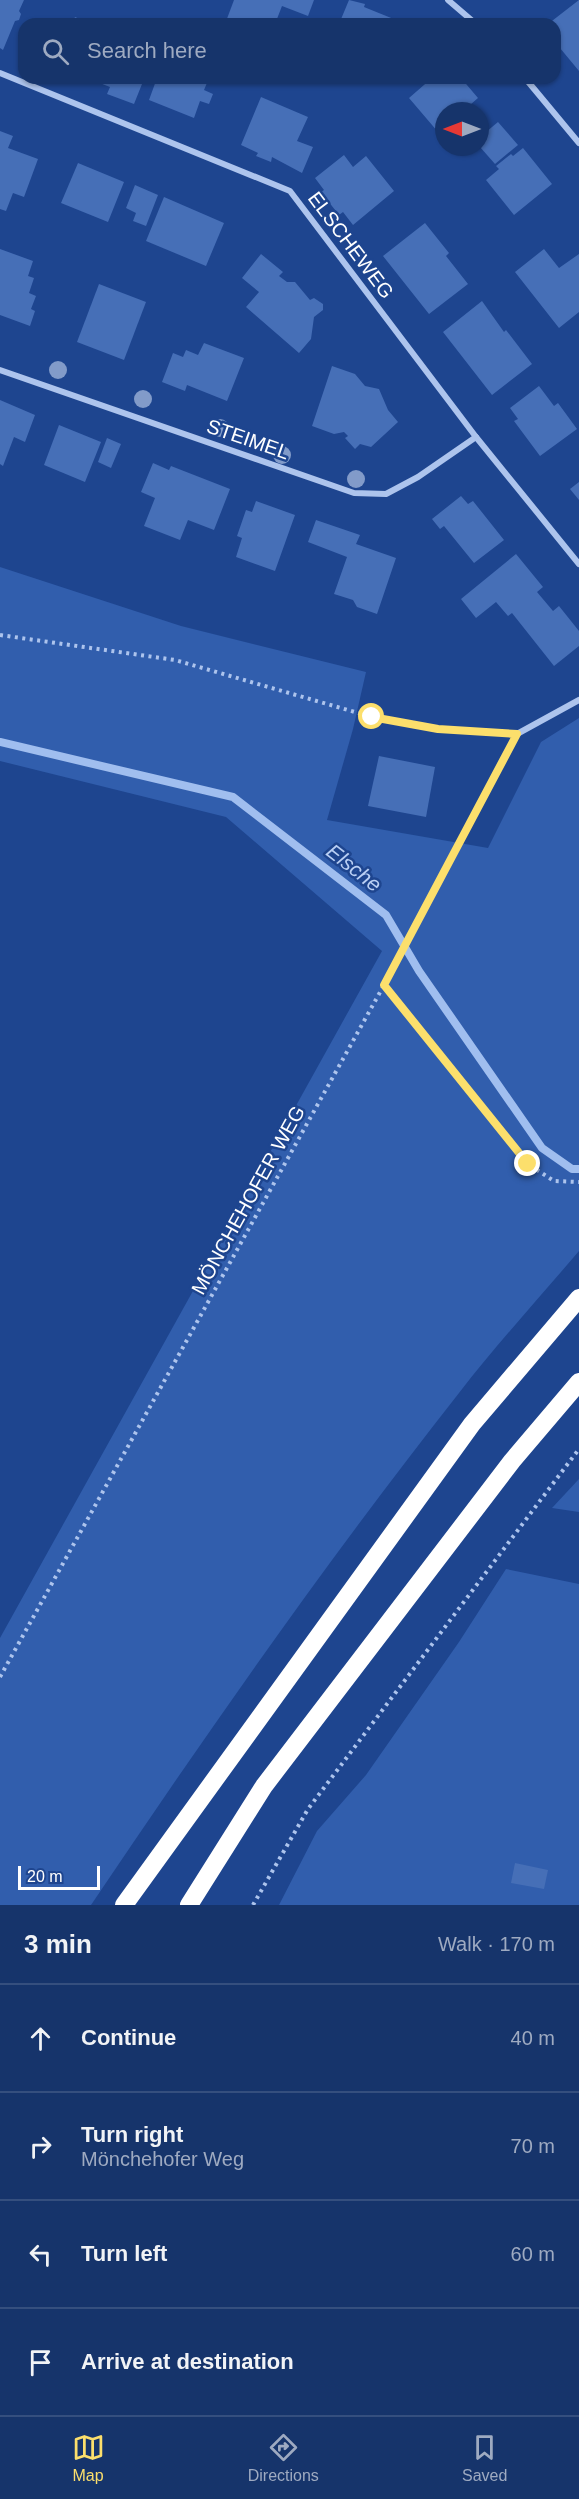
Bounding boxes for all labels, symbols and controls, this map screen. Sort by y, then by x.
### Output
search box [18,18,561,84]
icon: search [39,35,72,68]
text: Search here [87,38,207,63]
north arrow [435,102,489,156]
street label: ELSCHEWEG [304,187,398,303]
street label: STEIMEL [204,415,292,463]
route start [358,703,384,729]
water label: Elsche [322,839,386,896]
street label: MÖNCHEHOFER WEG [187,1102,309,1298]
route end [514,1150,540,1176]
scale bar [18,1863,100,1890]
text: 20 m [27,1868,63,1885]
text: 3 min [24,1929,92,1959]
text: Walk · 170 m [438,1933,555,1955]
icon: ahead [24,2022,57,2055]
text: Continue [81,2025,176,2050]
text: 40 m [511,2027,555,2049]
text: Turn right [81,2122,183,2147]
icon: right [24,2130,57,2163]
text: 70 m [511,2135,555,2157]
text: Mönchehofer Weg [81,2148,244,2170]
icon: left [24,2238,57,2271]
text: Turn left [81,2241,167,2266]
text: 60 m [511,2243,555,2265]
icon: arrive [24,2346,57,2379]
text: Arrive at destination [81,2349,294,2374]
tab: Map [72,2431,105,2485]
tab: Directions [248,2431,319,2485]
tab: Saved [462,2431,507,2485]

